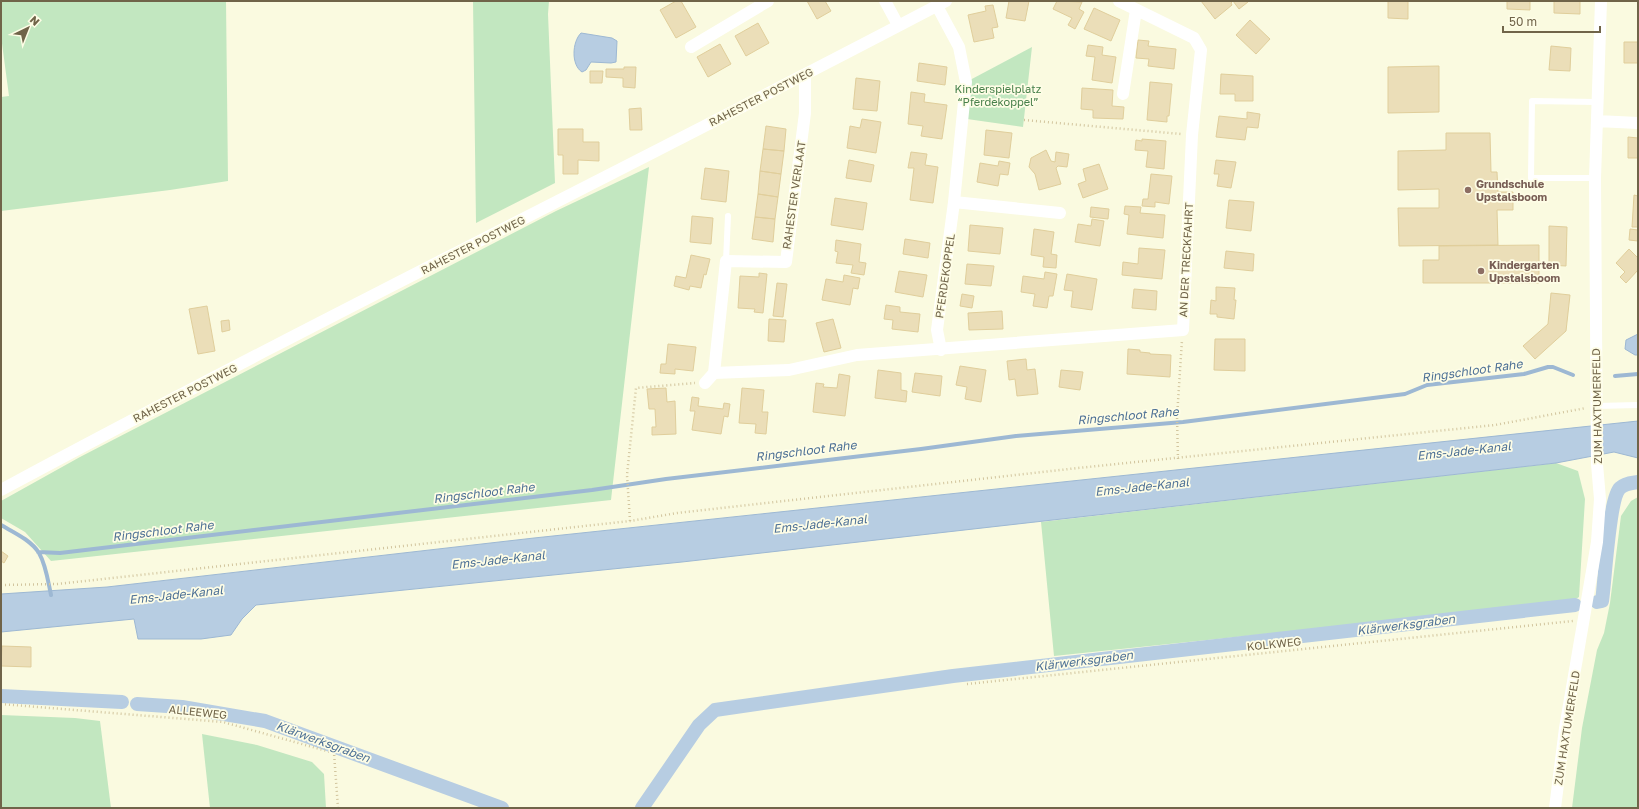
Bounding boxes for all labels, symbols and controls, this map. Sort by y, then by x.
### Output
north arrow [8,8,48,48]
scale bar [1503,8,1600,34]
text: N [28,13,43,28]
text: 50 m [1509,14,1537,29]
street label: RAHESTER POSTWEG [707,65,815,128]
park label: Kinderspielplatz “Pferdekoppel” [955,82,1042,108]
street label: RAHESTER VERLAAT [779,140,808,250]
place label: Grundschule Upstalsboom [1476,177,1547,203]
marker: Grundschule Upstalsboom [1463,185,1473,195]
street label: AN DER TRECKFAHRT [1176,202,1195,318]
street label: RAHESTER POSTWEG [419,213,527,276]
street label: PFERDEKOPPEL [932,232,957,319]
place label: Kindergarten Upstalsboom [1489,258,1560,284]
marker: Kindergarten Upstalsboom [1476,266,1486,276]
street label: ZUM HAXTUMERFELD [1589,348,1604,464]
water label: Ringschloot Rahe [1421,356,1524,385]
street label: RAHESTER POSTWEG [131,361,239,424]
water label: Ringschloot Rahe [1077,404,1180,427]
water label: Ringschloot Rahe [755,437,858,464]
water label: Ems-Jade-Kanal [1416,438,1513,463]
water label: Ems-Jade-Kanal [1094,474,1191,499]
water label: Ringschloot Rahe [433,479,536,506]
water label: Ems-Jade-Kanal [772,511,869,536]
water label: Ringschloot Rahe [112,517,215,544]
water label: Ems-Jade-Kanal [450,547,547,572]
water label: Ems-Jade-Kanal [128,582,225,607]
water label: Klärwerksgraben [1356,611,1456,638]
street label: KOLKWEG [1246,634,1302,653]
water label: Klärwerksgraben [1034,647,1134,674]
street label: ZUM HAXTUMERFELD [1551,669,1582,786]
street label: ALLEEWEG [168,702,228,721]
water label: Klärwerksgraben [274,718,373,766]

